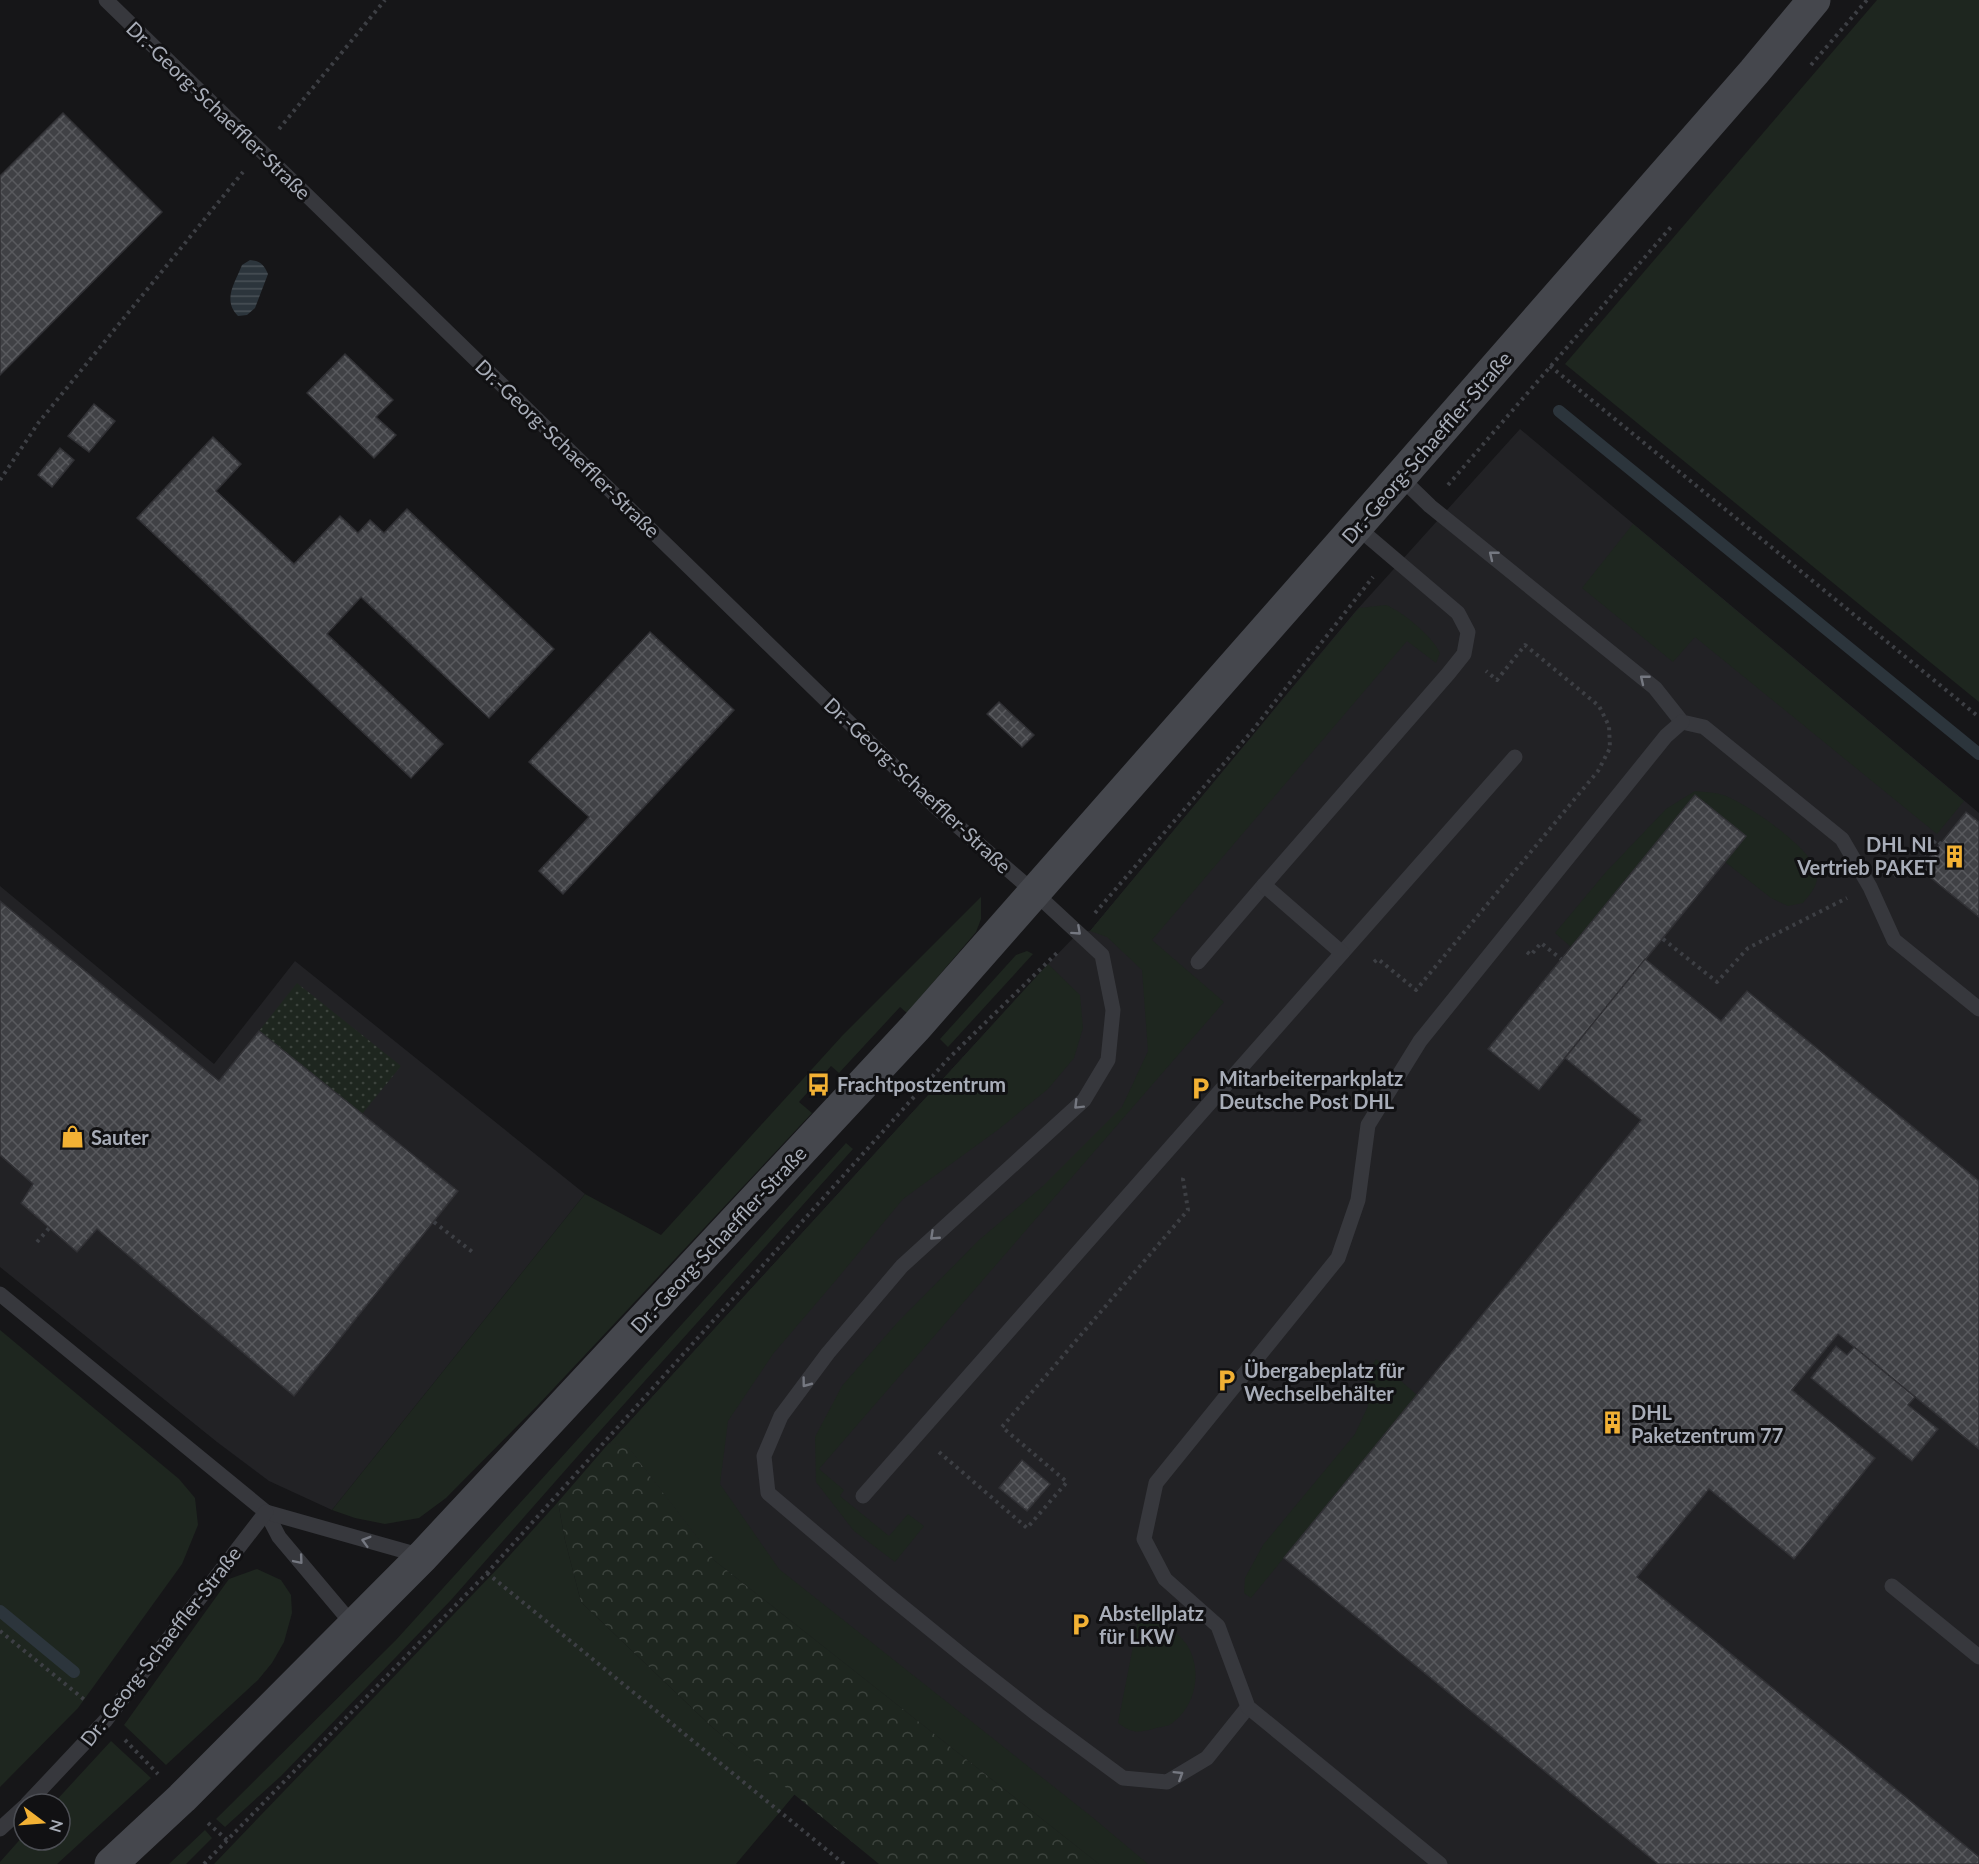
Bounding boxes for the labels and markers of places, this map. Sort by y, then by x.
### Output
place label: DHL NL Vertrieb PAKET [1796,832,1938,879]
building icon: DHL NL Vertrieb PAKET [1942,843,1968,869]
place label: Mitarbeiterparkplatz Deutsche Post DHL [1219,1066,1403,1113]
bus stop icon: Frachtpostzentrum [806,1071,832,1097]
place label: Frachtpostzentrum [837,1072,1006,1096]
parking icon: Mitarbeiterparkplatz Deutsche Post DHL [1188,1076,1214,1102]
shop icon: Sauter [60,1124,86,1150]
place label: Sauter [91,1125,149,1149]
place label: Übergabeplatz für Wechselbehälter [1244,1358,1405,1405]
parking icon: Übergabeplatz für Wechselbehälter [1213,1368,1239,1394]
place label: DHL Paketzentrum 77 [1631,1400,1783,1447]
building icon: DHL Paketzentrum 77 [1600,1410,1626,1436]
place label: Abstellplatz für LKW [1098,1601,1204,1648]
parking icon: Abstellplatz für LKW [1068,1612,1094,1638]

